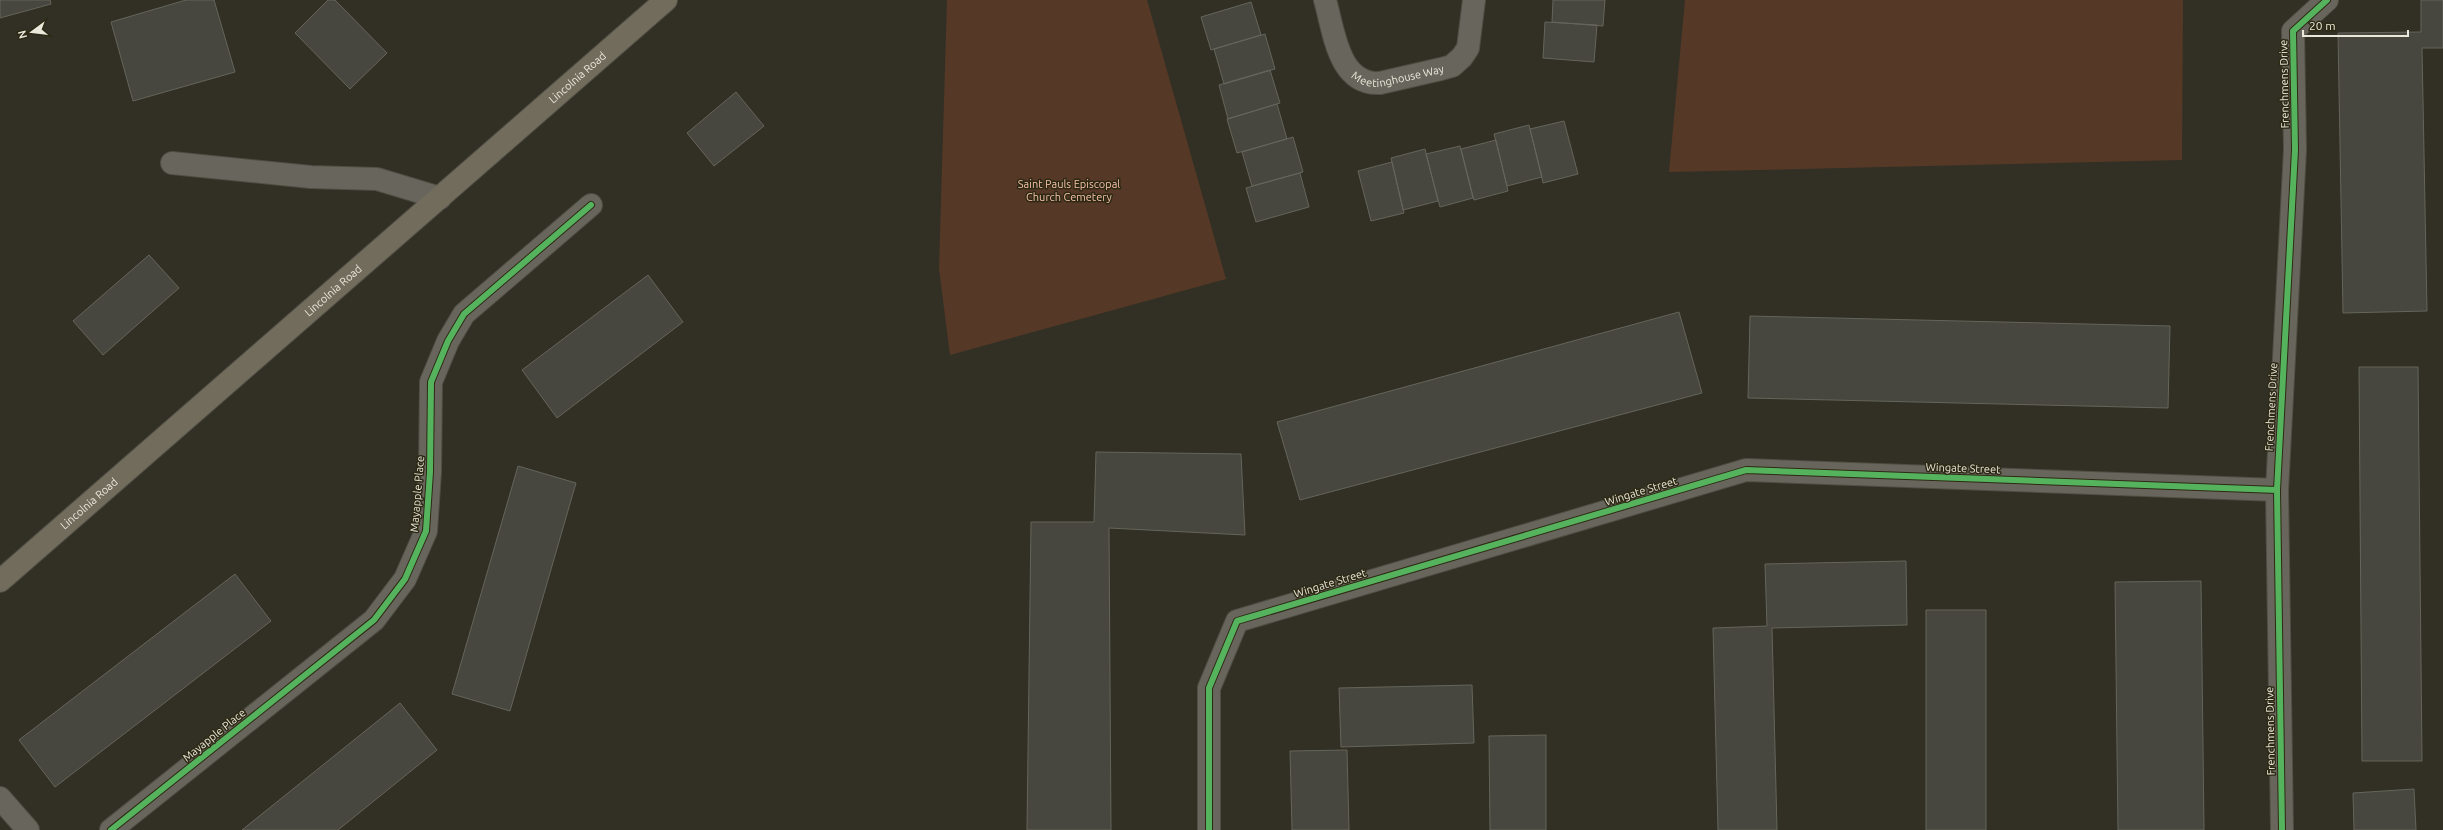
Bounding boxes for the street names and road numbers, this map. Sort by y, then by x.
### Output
street label: Frenchmens Drive [2277,40,2291,128]
street label: Lincolnia Road [546,49,608,105]
street label: Meetinghouse Way [1349,62,1446,89]
street label: Lincolnia Road [302,262,364,318]
street label: Frenchmens Drive [2263,362,2279,452]
street label: Mayapple Place [408,455,426,533]
street label: Wingate Street [1925,461,2001,475]
street label: Wingate Street [1603,474,1679,508]
street label: Lincolnia Road [58,475,120,531]
street label: Wingate Street [1292,566,1368,600]
street label: Frenchmens Drive [2263,687,2277,775]
street label: Mayapple Place [180,706,248,764]

